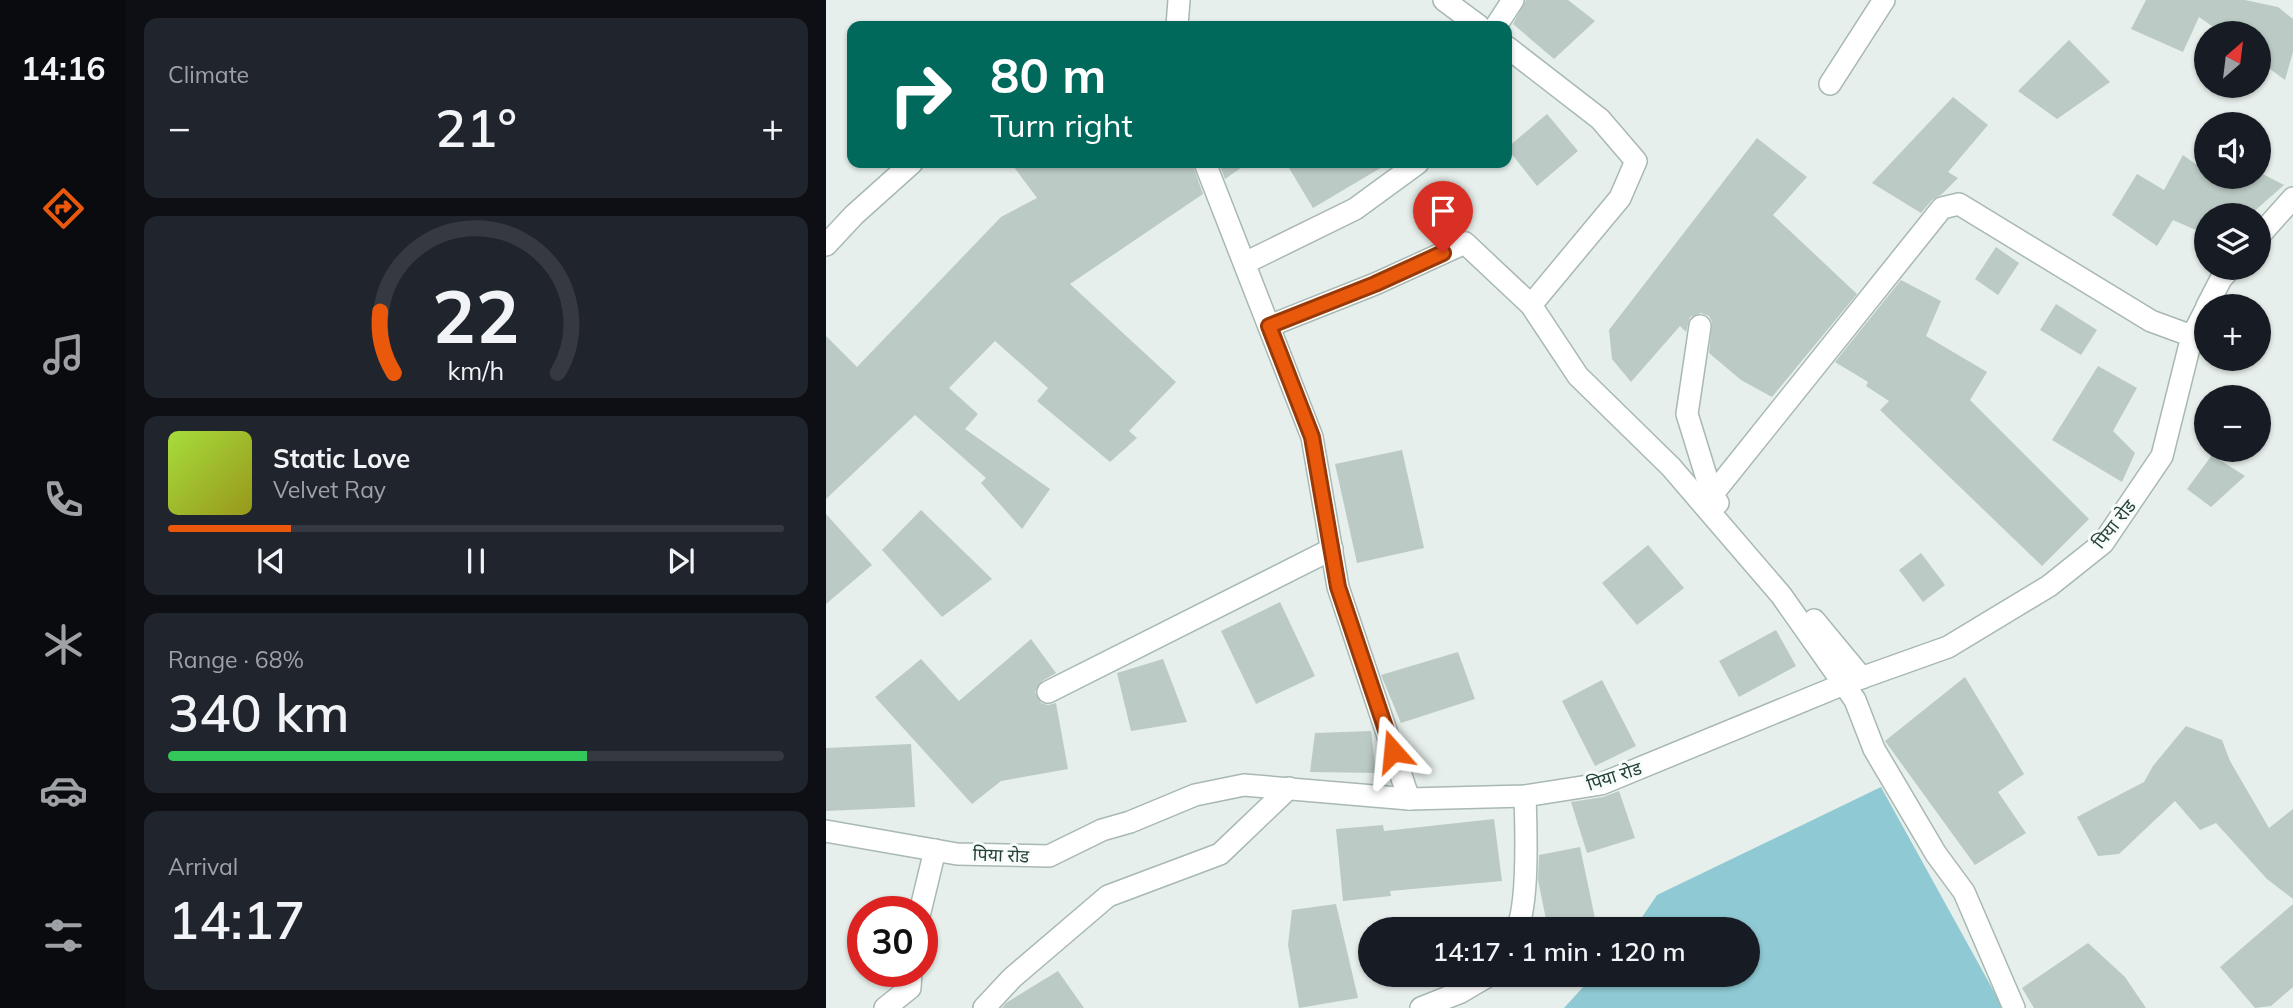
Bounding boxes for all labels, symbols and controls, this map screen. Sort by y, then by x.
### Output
north arrow [2194,21,2272,98]
map controls [2194,21,2271,462]
text: 80 m [990,44,1106,105]
text: 14:16 [21,48,105,88]
icon: right [875,49,966,140]
text: Climate [168,60,249,89]
text: 21° [435,95,517,160]
text: − [168,103,191,151]
text: + [761,103,784,151]
text: Turn right [990,105,1133,145]
button: sound [2194,112,2271,189]
pin [1413,181,1473,253]
icon: directions [39,184,88,233]
icon: arrive [1424,192,1462,230]
button: layers [2194,203,2271,280]
text: 22 [432,270,520,361]
button: + [2194,294,2271,371]
icon: music [39,330,88,379]
text: km/h [448,354,504,385]
button: − [2194,385,2271,462]
text: Static Love [273,442,410,475]
icon: phone [39,475,88,524]
text: Velvet Ray [273,475,386,504]
street label: पिया रोड [2087,495,2141,553]
icon: previous [252,542,290,580]
icon: pause [457,542,495,580]
icon: next [662,542,700,580]
icon: climate [39,620,88,669]
text: Range · 68% [168,645,304,674]
text: 340 km [168,680,349,745]
position arrow [1356,714,1430,788]
street label: पिया रोड [1584,756,1645,796]
icon: car [39,766,88,815]
street label: पिया रोड [972,843,1030,867]
text: Arrival [168,852,238,881]
text: 14:17 [168,887,305,952]
speed limit sign: 30 [847,896,938,987]
icon: filters [39,911,88,960]
text: 14:17 · 1 min · 120 m [1432,935,1686,968]

